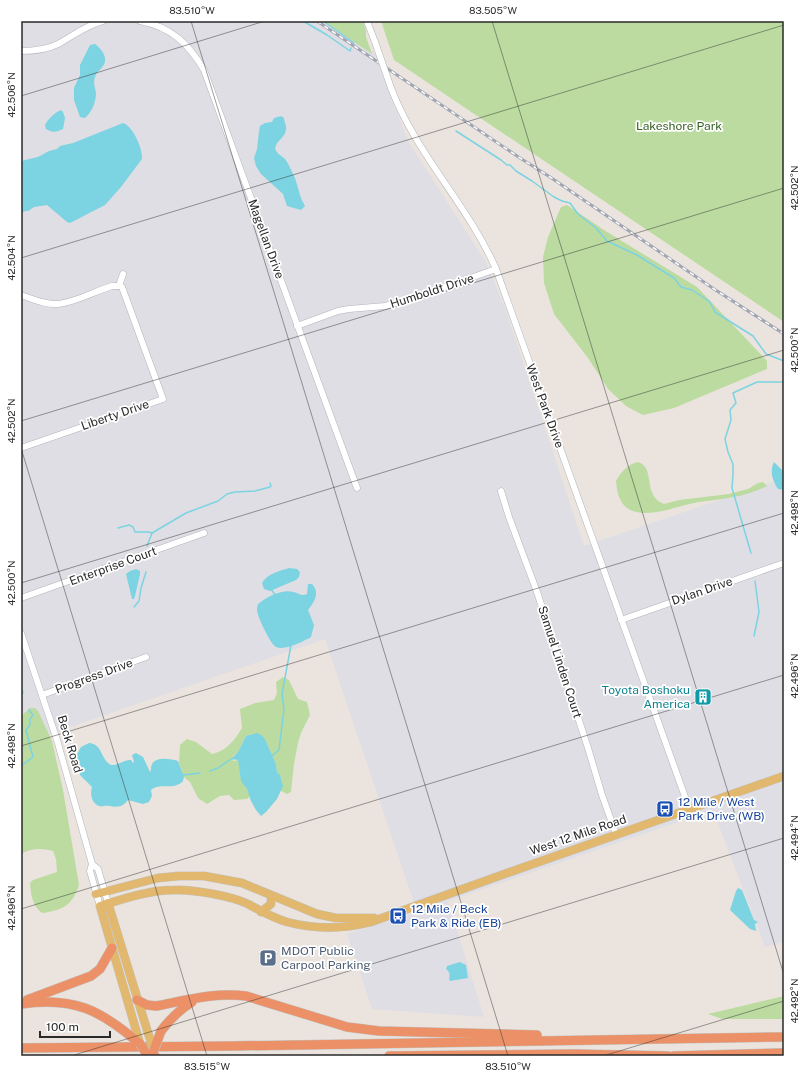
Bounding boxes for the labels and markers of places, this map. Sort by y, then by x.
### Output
place label: Toyota Boshoku America [602,683,690,711]
building icon: Toyota Boshoku America [693,687,713,707]
place label: 12 Mile / West Park Drive (WB) [678,795,765,823]
bus stop icon: 12 Mile / West Park Drive (WB) [655,799,675,819]
place label: 12 Mile / Beck Park & Ride (EB) [411,902,502,930]
bus stop icon: 12 Mile / Beck Park & Ride (EB) [388,906,408,926]
place label: MDOT Public Carpool Parking [281,944,371,972]
parking icon: MDOT Public Carpool Parking [258,948,278,968]

